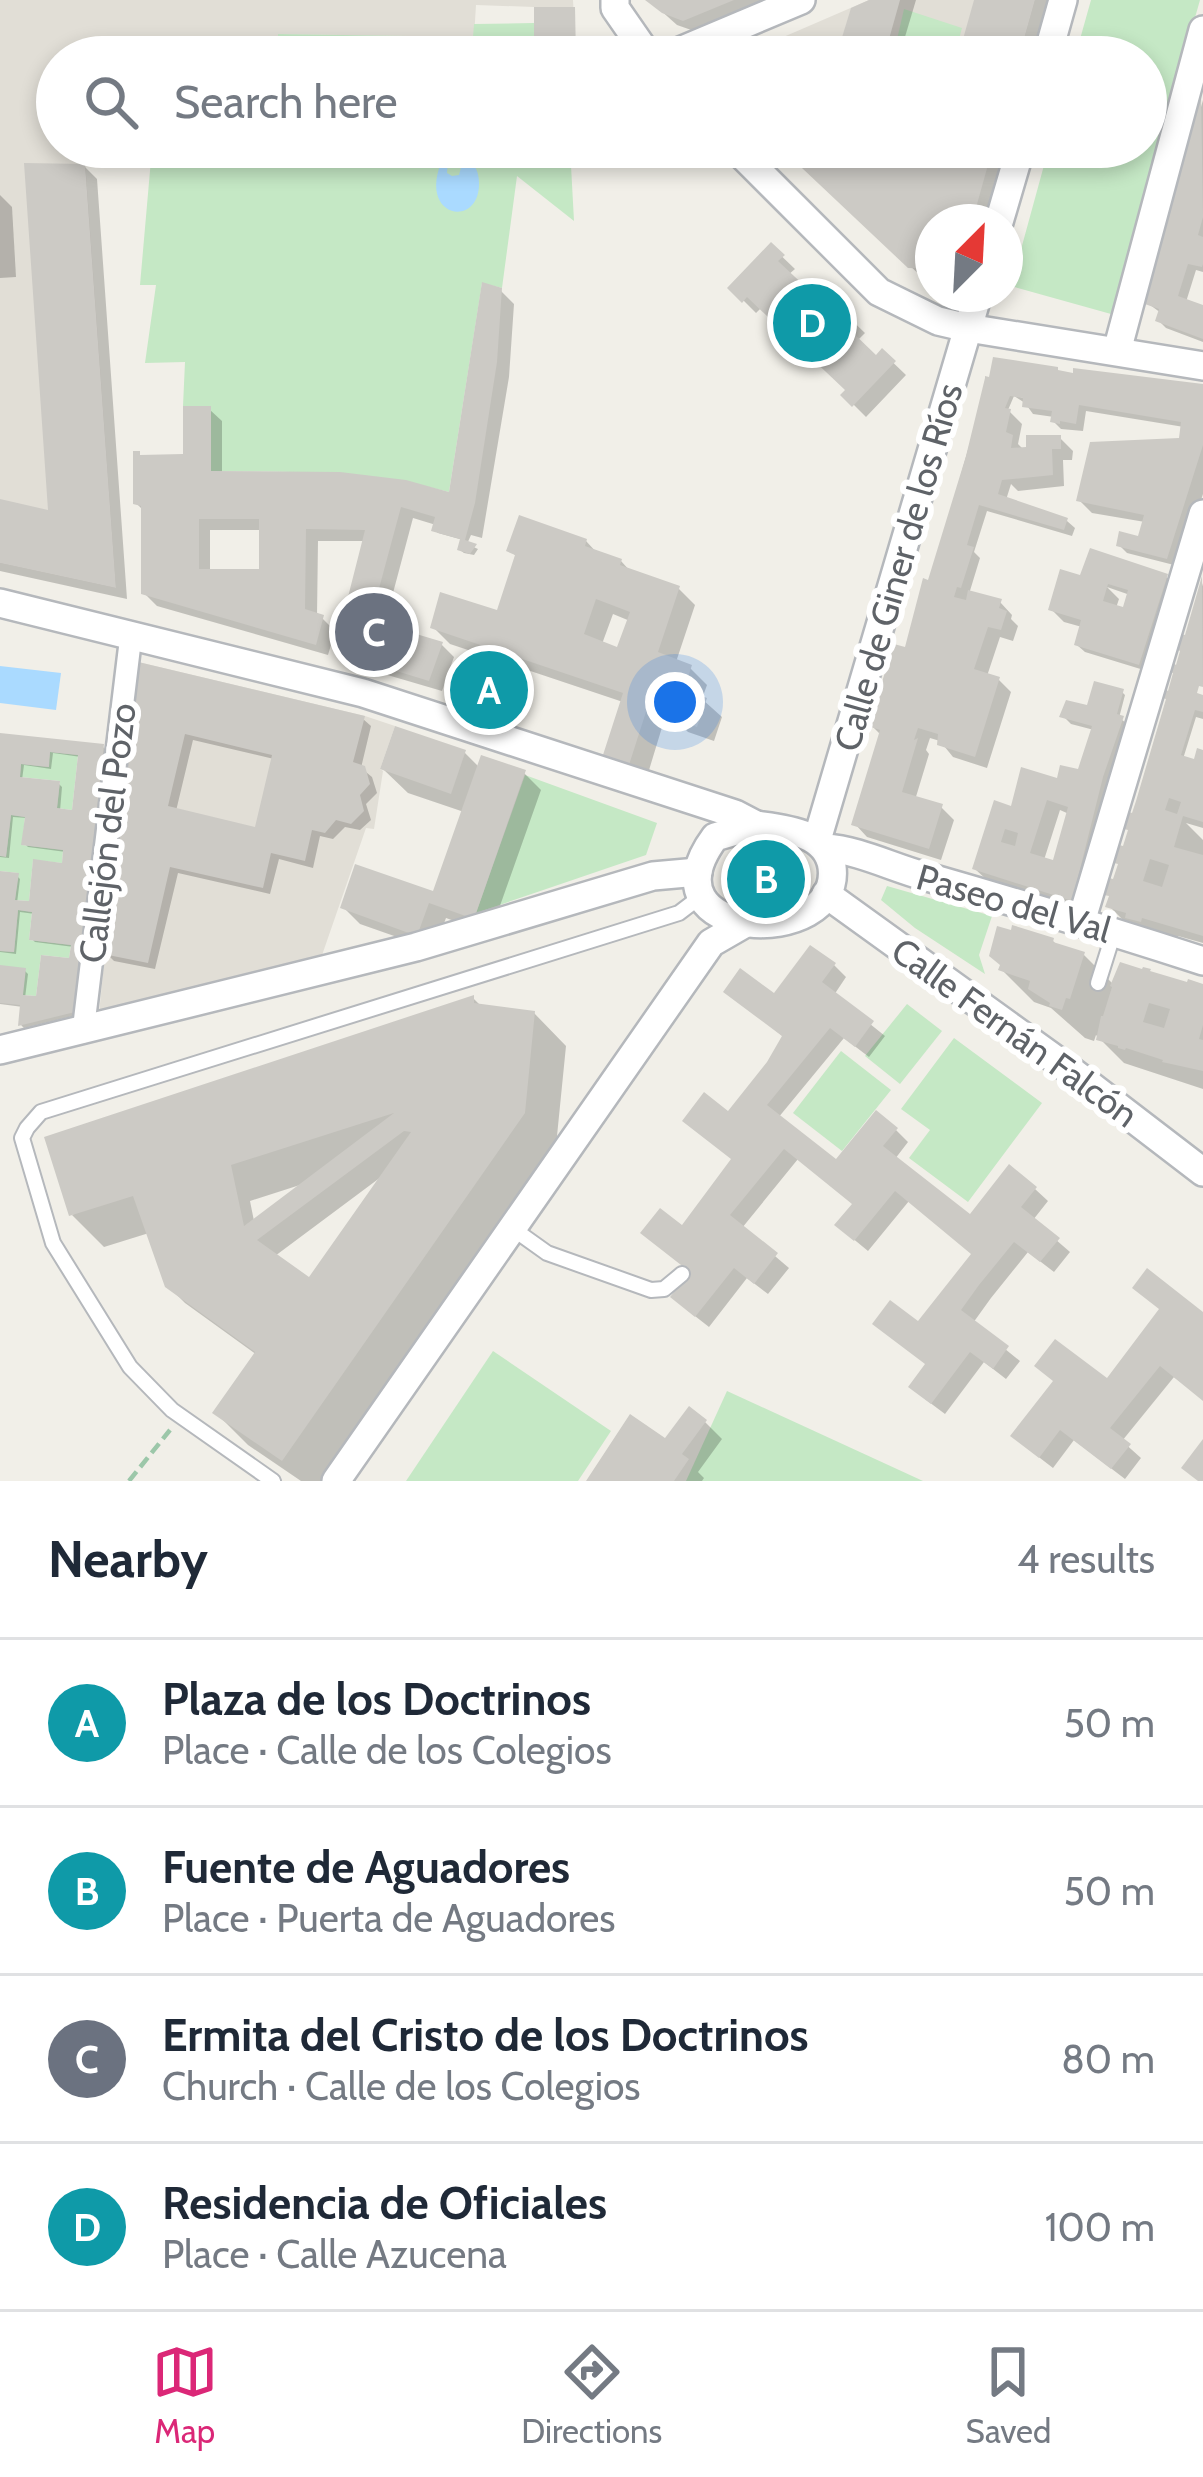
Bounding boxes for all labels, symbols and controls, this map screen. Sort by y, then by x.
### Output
search box [36,36,1167,168]
icon: search [78,69,144,135]
text: Search here [174,75,398,129]
north arrow [915,204,1023,312]
pin: D [773,278,851,368]
street label: Calle de Giner de los Ríos [824,378,972,756]
pin: C [335,587,413,677]
pin: A [450,645,528,735]
your location [645,672,705,732]
street label: Callejón del Pozo [69,701,145,965]
pin: B [727,834,805,924]
street label: Paseo del Val [912,854,1117,952]
street label: Calle Fernán Falcón [883,928,1147,1136]
text: Nearby [48,1528,208,1590]
text: 4 results [1017,1535,1155,1583]
text: Plaza de los Doctrinos [162,1672,591,1726]
text: A [75,1699,99,1747]
text: 50 m [1064,1699,1155,1747]
text: Place · Calle de los Colegios [162,1726,612,1774]
text: Fuente de Aguadores [162,1840,570,1894]
text: B [75,1867,99,1915]
text: 50 m [1064,1867,1155,1915]
text: Place · Puerta de Aguadores [162,1894,615,1942]
text: Ermita del Cristo de los Doctrinos [162,2008,809,2062]
text: C [75,2035,99,2083]
text: 80 m [1061,2035,1155,2083]
text: Church · Calle de los Colegios [162,2062,641,2110]
text: Residencia de Oficiales [162,2176,607,2230]
text: D [73,2203,101,2251]
text: 100 m [1045,2203,1155,2251]
text: Place · Calle Azucena [162,2230,507,2278]
tab: Map [152,2339,218,2451]
tab: Directions [521,2339,662,2451]
tab: Saved [966,2339,1051,2451]

